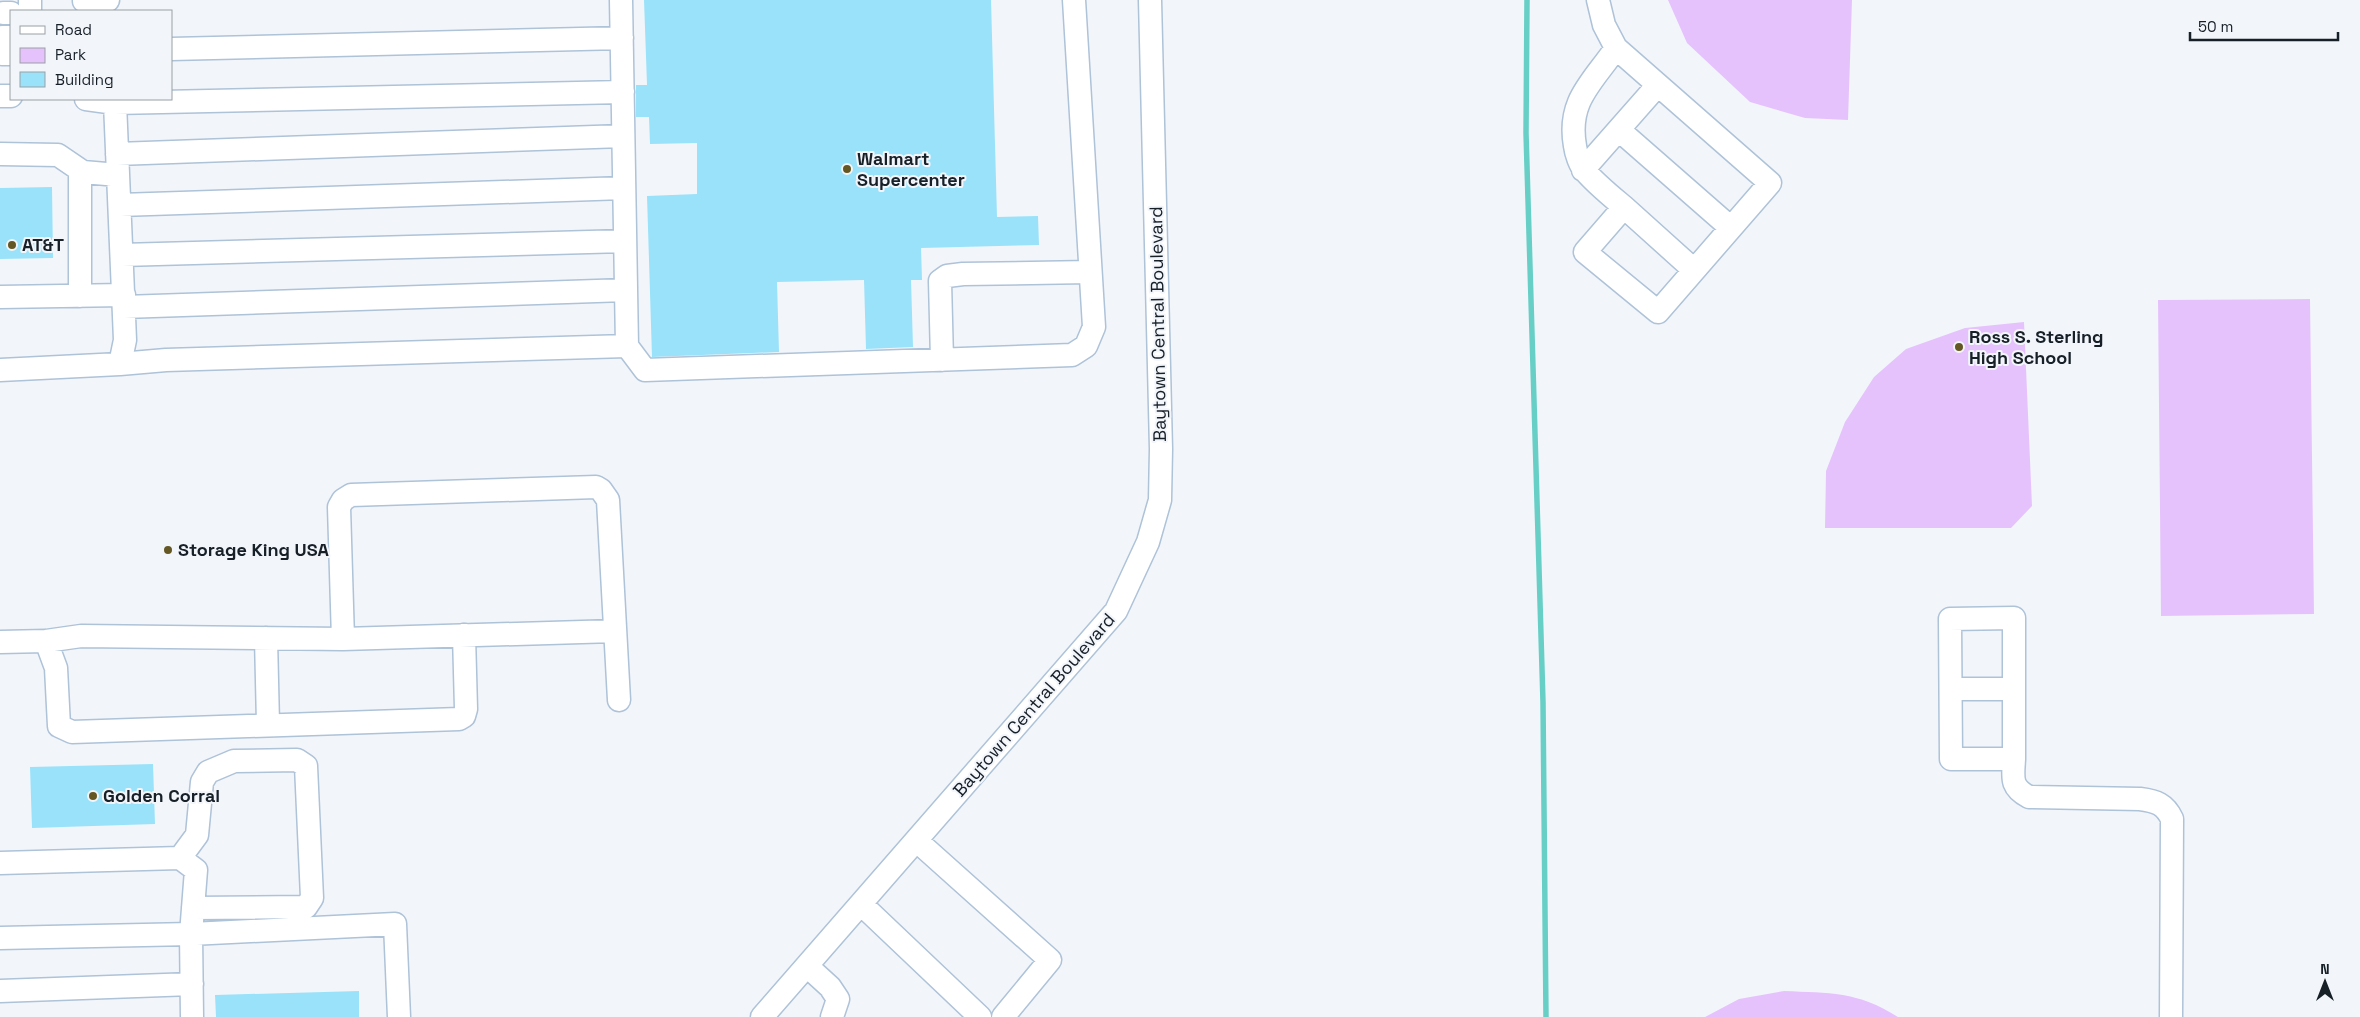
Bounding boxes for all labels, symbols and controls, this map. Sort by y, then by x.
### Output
legend [10,10,172,100]
scale bar [2190,10,2338,42]
text: 50 m [2198,17,2233,36]
text: Road [55,20,92,39]
text: Park [55,45,86,64]
text: Building [55,70,114,89]
place label: Walmart Supercenter [857,147,965,191]
marker: Walmart Supercenter [841,163,853,175]
street label: Baytown Central Boulevard [1144,206,1171,442]
place label: AT&T [22,233,64,256]
marker: AT&T [6,239,18,251]
place label: Ross S. Sterling High School [1969,325,2104,369]
marker: Ross S. Sterling High School [1953,341,1965,353]
place label: Storage King USA [178,538,330,561]
marker: Storage King USA [162,544,174,556]
street label: Baytown Central Boulevard [948,608,1120,801]
place label: Golden Corral [103,784,220,807]
marker: Golden Corral [87,790,99,802]
north arrow [2300,957,2350,1007]
text: N [2320,960,2330,978]

